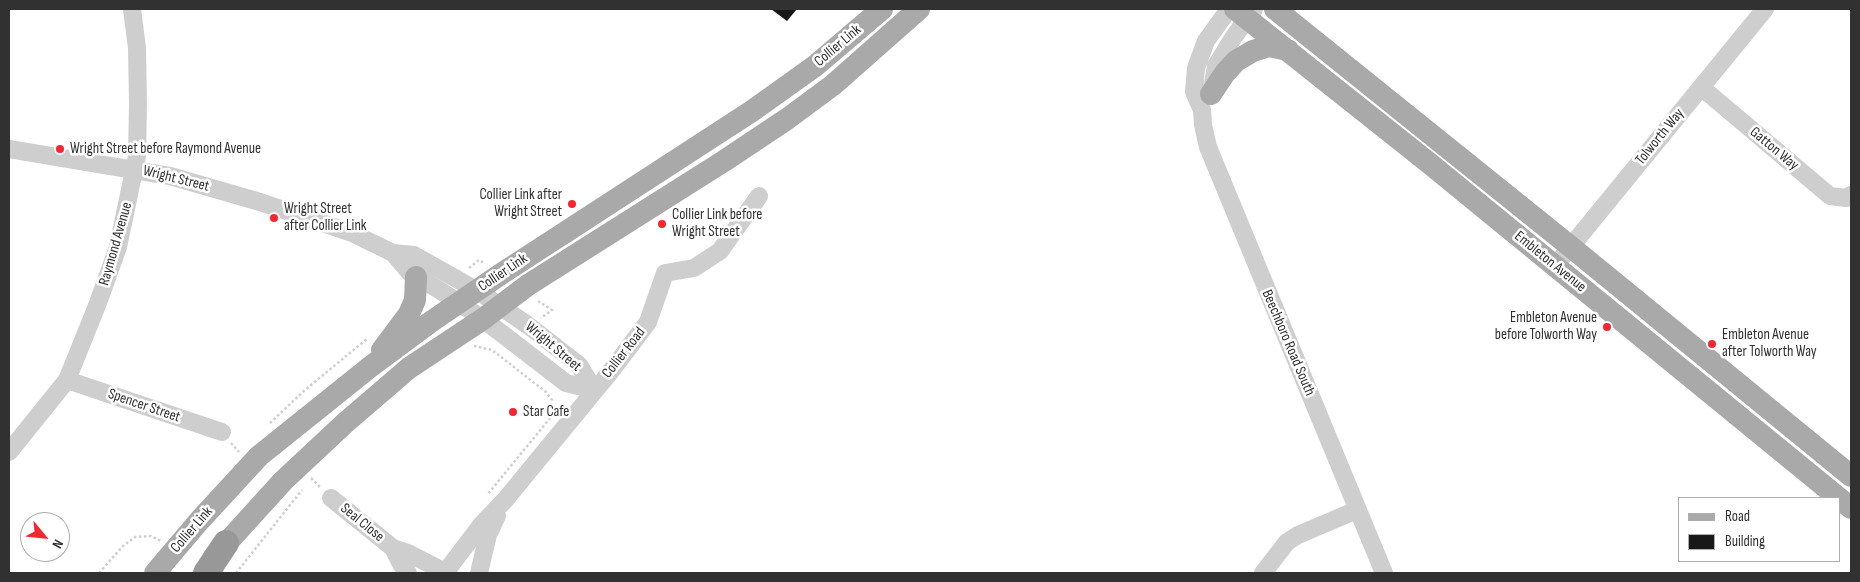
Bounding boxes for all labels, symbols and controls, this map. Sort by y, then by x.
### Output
street label: Collier Link [811,21,865,71]
street label: Tolworth Way [1632,105,1688,169]
street label: Gatton Way [1746,123,1802,175]
place label: Wright Street before Raymond Avenue [70,140,261,158]
marker: Wright Street before Raymond Avenue [54,143,66,155]
street label: Wright Street [141,162,211,196]
place label: Collier Link after Wright Street [479,186,562,221]
marker: Collier Link after Wright Street [566,198,578,210]
street label: Raymond Avenue [96,200,136,288]
place label: Wright Street after Collier Link [284,200,367,235]
place label: Collier Link before Wright Street [672,206,762,241]
marker: Wright Street after Collier Link [268,212,280,224]
marker: Collier Link before Wright Street [656,218,668,230]
street label: Embleton Avenue [1511,228,1589,296]
street label: Collier Link [475,250,531,296]
street label: Beechboro Road South [1258,287,1318,399]
place label: Embleton Avenue before Tolworth Way [1495,309,1597,344]
street label: Wright Street [521,318,585,376]
marker: Embleton Avenue before Tolworth Way [1601,321,1613,333]
street label: Collier Road [599,324,649,382]
place label: Embleton Avenue after Tolworth Way [1722,326,1817,361]
marker: Embleton Avenue after Tolworth Way [1706,338,1718,350]
street label: Spencer Street [105,385,183,427]
place label: Star Cafe [523,403,569,421]
marker: Star Cafe [507,406,519,418]
legend [1678,497,1840,562]
street label: Seal Close [336,500,388,546]
street label: Collier Link [167,503,217,557]
text: Road [1725,507,1750,526]
north arrow [20,512,70,562]
text: Building [1725,532,1765,551]
text: N [49,537,67,551]

